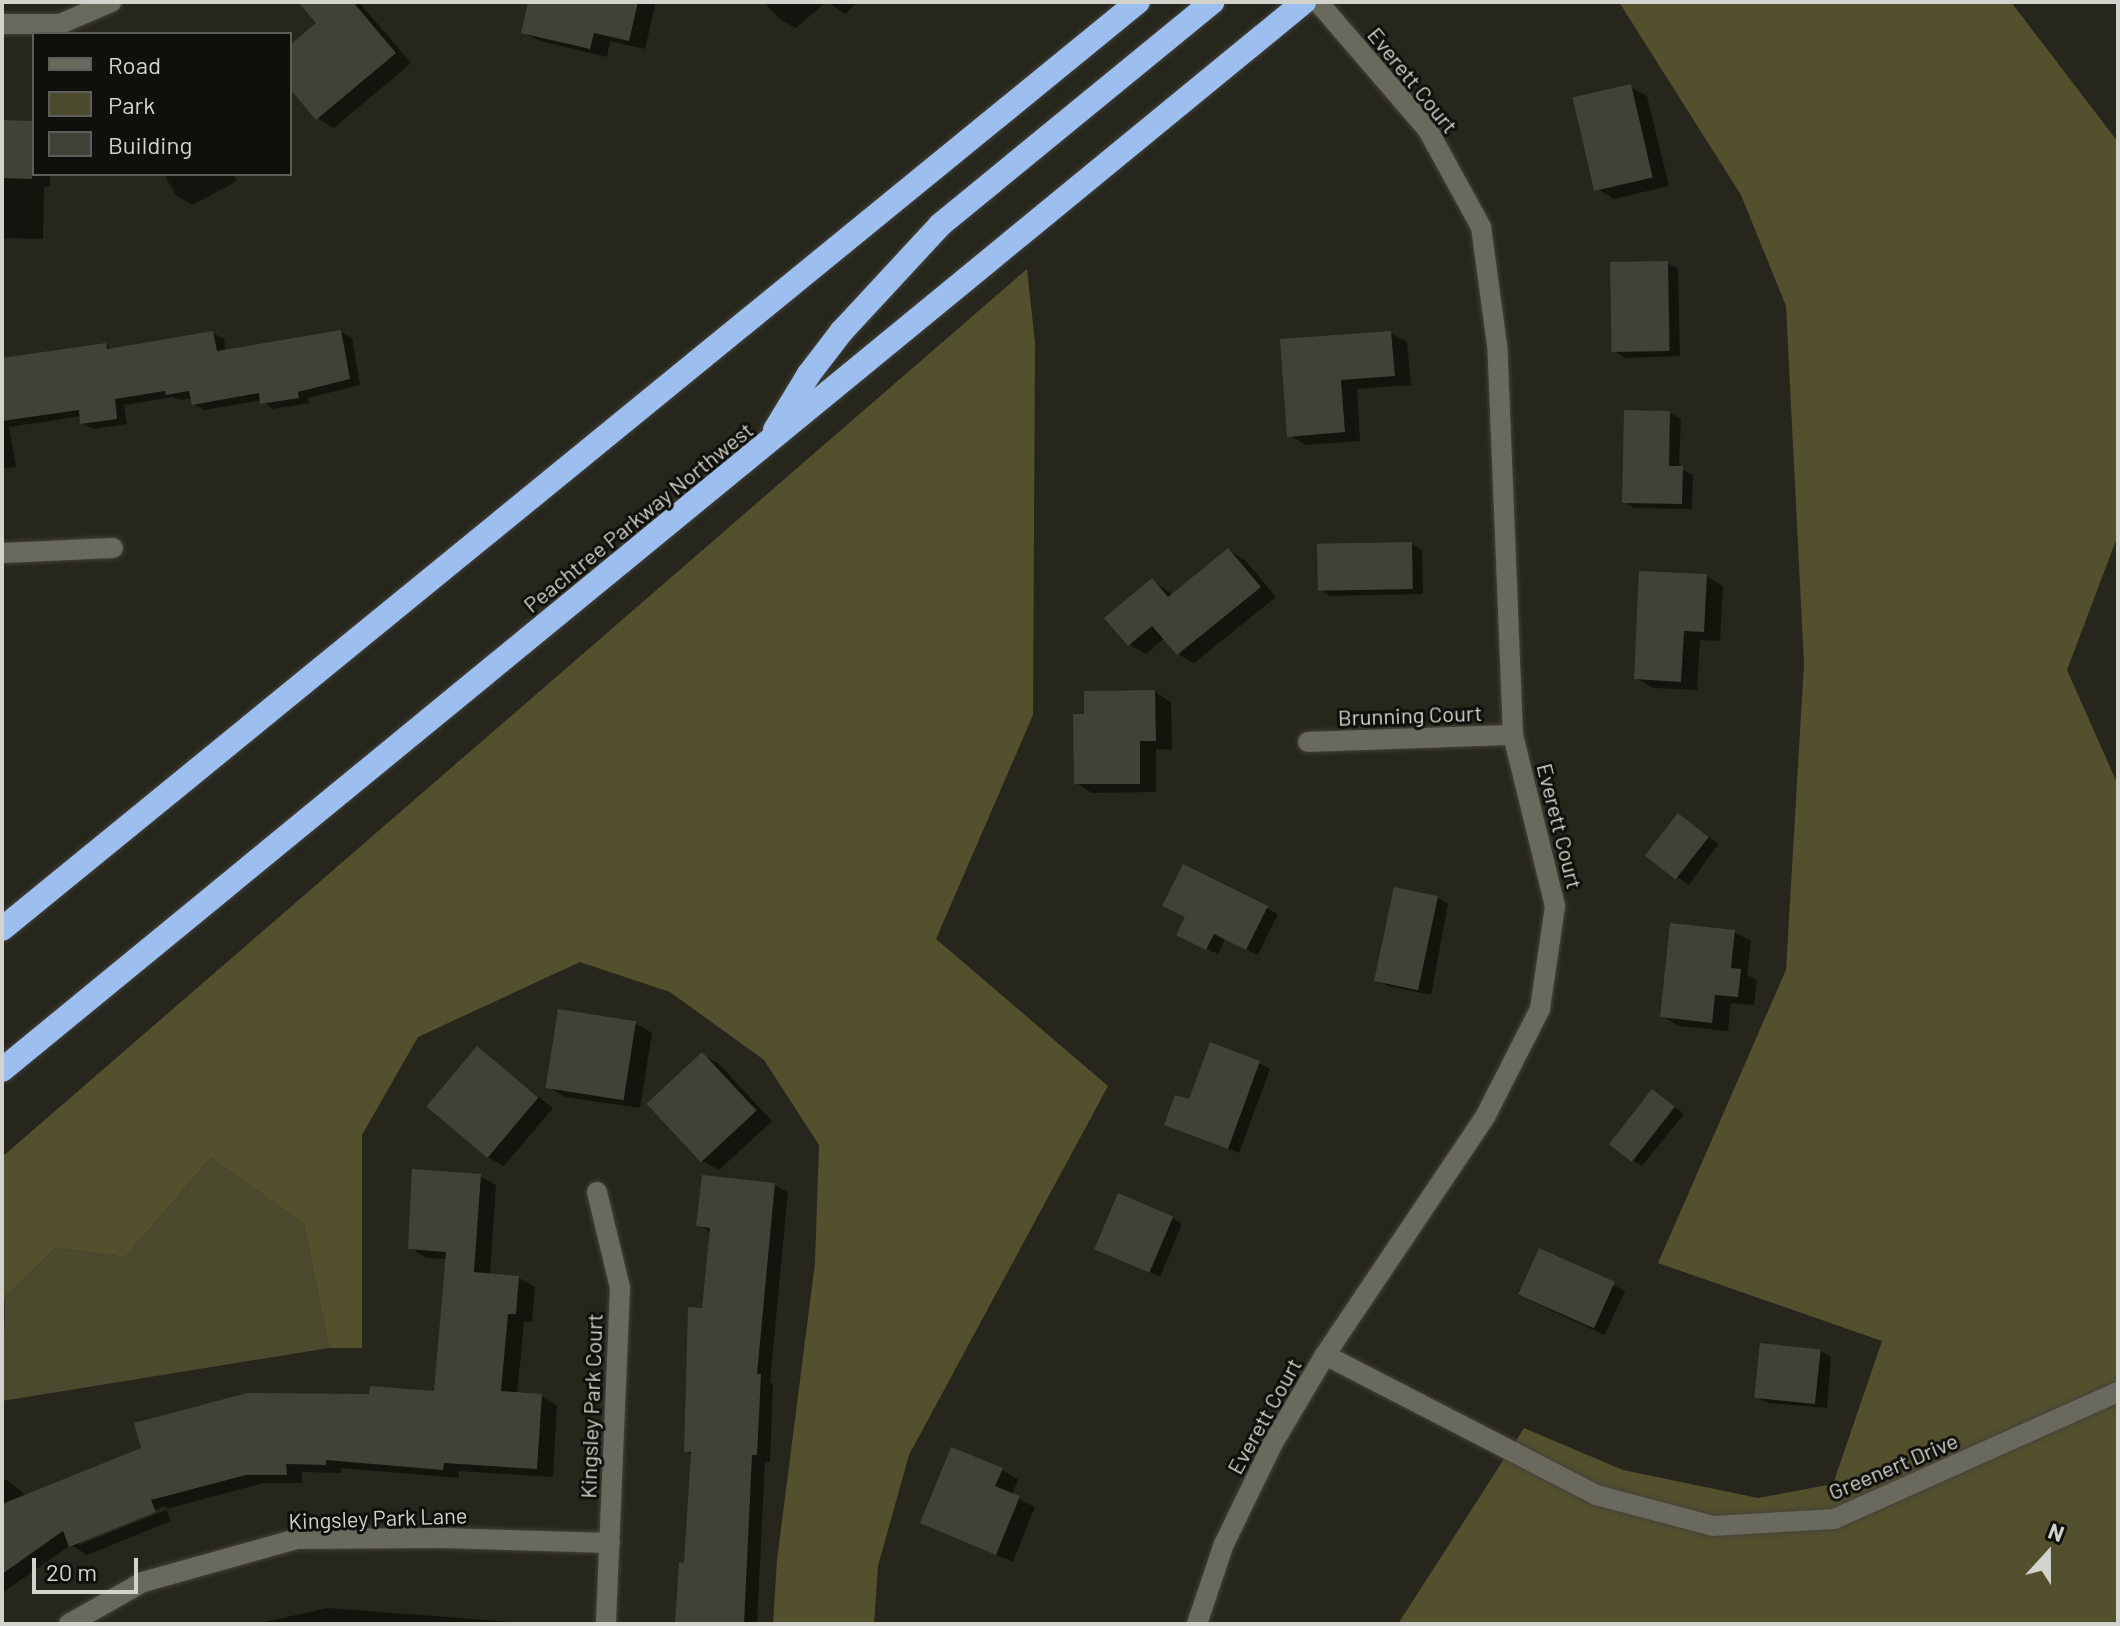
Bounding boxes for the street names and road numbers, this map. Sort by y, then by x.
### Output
street label: Everett Court [1362,22,1464,138]
street label: Peachtree Parkway Northwest [518,416,758,618]
street label: Brunning Court [1337,699,1483,731]
street label: Everett Court [1532,760,1588,892]
street label: Kingsley Park Court [575,1313,607,1499]
street label: Everett Court [1221,1353,1307,1479]
street label: Greenert Drive [1824,1427,1962,1505]
street label: Kingsley Park Lane [288,1502,468,1534]

